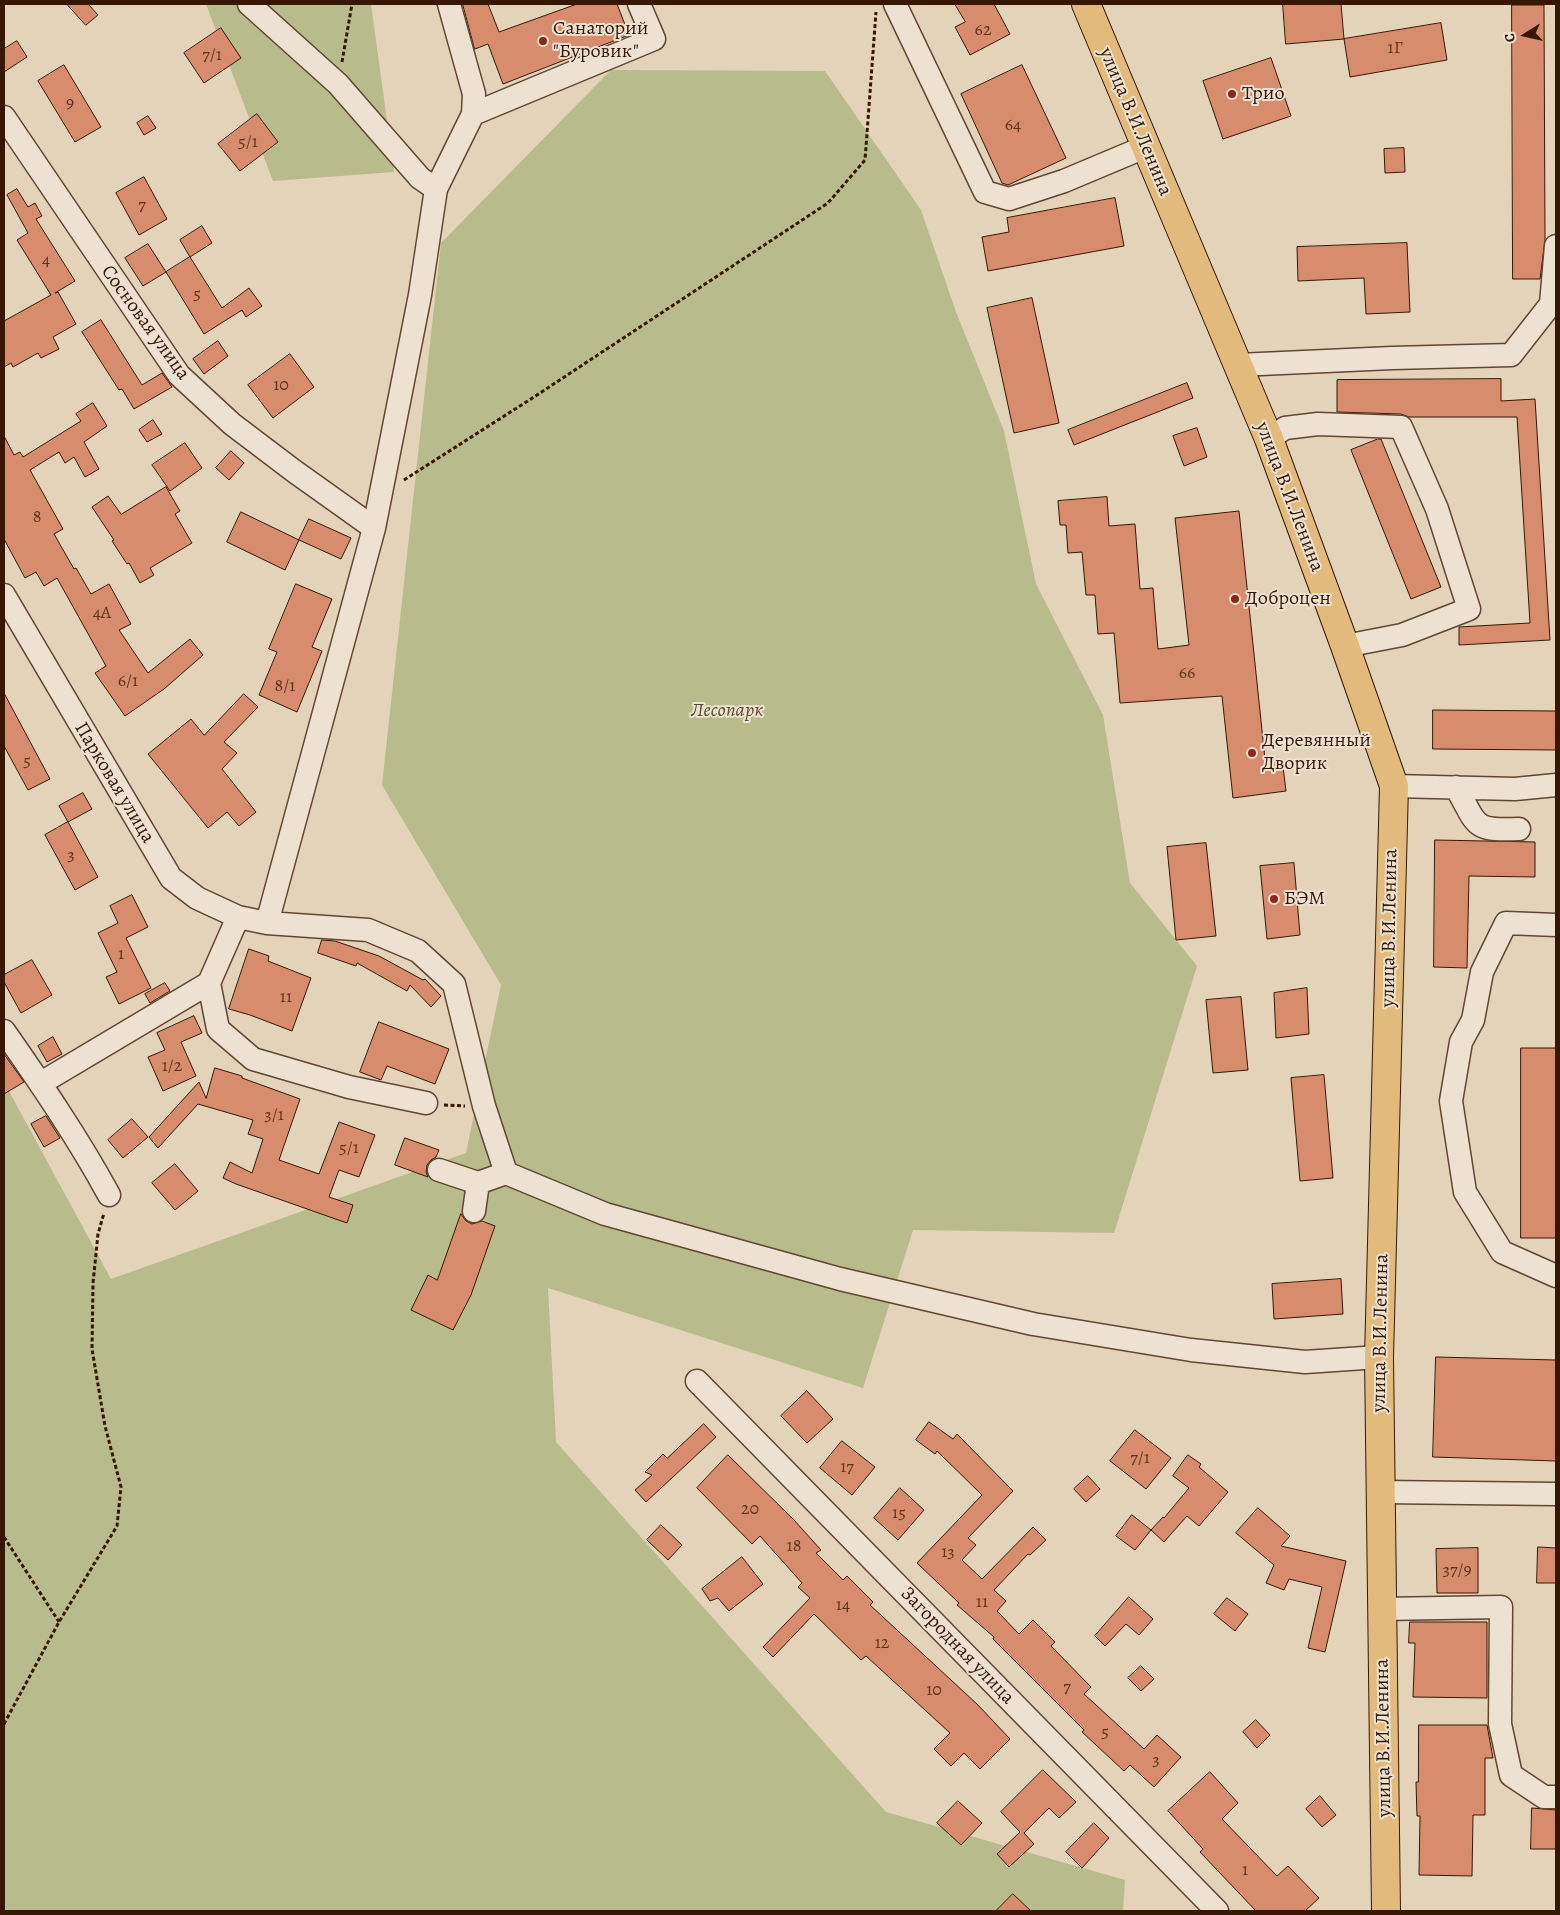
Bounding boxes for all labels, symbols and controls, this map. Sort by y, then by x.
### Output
north arrow [1500,10,1550,60]
place label: Санаторий "Буровик" [553,17,649,64]
house number: 62 [975,20,991,42]
text: С [1500,32,1520,44]
marker: Санаторий "Буровик" [537,35,549,47]
house number: 1Г [1387,38,1403,60]
street label: улица В.И.Ленина [1093,44,1177,200]
house number: 7/1 [202,45,222,67]
place label: Трио [1242,82,1285,106]
marker: Трио [1226,88,1238,100]
house number: 9 [66,93,74,115]
house number: 64 [1005,115,1021,137]
house number: 5/1 [238,132,258,154]
house number: 7 [138,195,146,217]
house number: 4 [42,250,50,272]
street label: Сосновая улица [95,261,195,385]
house number: 5 [193,284,201,306]
house number: 10 [273,375,289,397]
street label: улица В.И.Ленина [1249,419,1329,575]
house number: 8 [33,507,41,529]
place label: Доброцен [1245,587,1331,611]
marker: Доброцен [1229,593,1241,605]
house number: 4А [93,603,111,625]
house number: 66 [1179,663,1195,685]
house number: 6/1 [118,671,138,693]
house number: 8/1 [275,676,295,698]
park label: Лесопарк [691,699,763,723]
street label: Парковая улица [68,718,160,848]
place label: Деревянный Дворик [1262,729,1371,776]
marker: Деревянный Дворик [1246,747,1258,759]
house number: 5 [23,751,31,773]
house number: 3 [67,845,75,867]
street label: улица В.И.Ленина [1377,848,1403,1008]
place label: БЭМ [1284,887,1325,911]
marker: БЭМ [1268,893,1280,905]
house number: 1 [118,944,124,966]
house number: 11 [280,987,292,1009]
house number: 1/2 [162,1056,182,1078]
house number: 3/1 [264,1105,284,1127]
house number: 5/1 [339,1138,359,1160]
street label: улица В.И.Ленина [1368,1253,1394,1413]
house number: 7/1 [1130,1448,1150,1470]
house number: 17 [840,1457,854,1479]
house number: 20 [741,1499,759,1521]
house number: 15 [892,1503,906,1525]
house number: 18 [787,1536,801,1558]
house number: 13 [941,1542,955,1564]
house number: 37/9 [1442,1560,1472,1582]
street label: Загородная улица [895,1582,1019,1710]
house number: 11 [976,1592,988,1614]
house number: 14 [836,1595,850,1617]
house number: 12 [875,1633,889,1655]
street label: улица В.И.Ленина [1371,1658,1397,1818]
house number: 7 [1063,1677,1071,1699]
house number: 10 [926,1680,942,1702]
house number: 5 [1101,1722,1109,1744]
house number: 3 [1152,1750,1160,1772]
house number: 1 [1242,1860,1248,1882]

